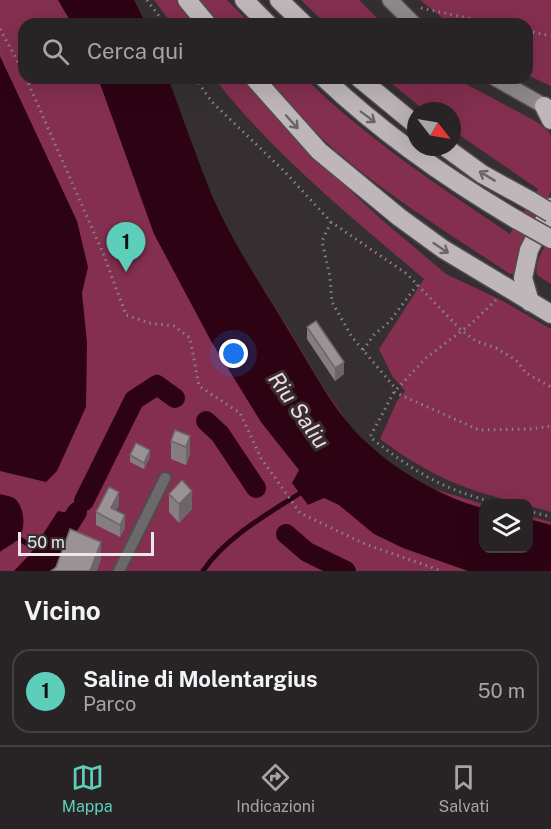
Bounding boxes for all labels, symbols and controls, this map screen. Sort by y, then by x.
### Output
search box [18,18,533,84]
icon: search [39,35,72,68]
text: Cerca qui [87,38,184,64]
north arrow [407,102,461,156]
one-way arrow [359,111,375,123]
one-way arrow [285,115,299,130]
one-way arrow [479,170,496,182]
pin: 1 [106,222,146,272]
one-way arrow [433,242,449,254]
your location [219,339,248,368]
water label: Riu Saliu [263,367,335,453]
map controls [479,499,533,553]
button: layers [479,499,533,553]
scale bar [18,529,154,556]
text: 50 m [27,533,65,552]
text: Vicino [24,595,101,626]
text: Saline di Molentargius [83,666,318,692]
text: 1 [41,679,50,703]
text: 50 m [478,679,525,703]
text: Parco [83,692,136,716]
tab: Mappa [62,761,113,816]
tab: Indicazioni [236,761,315,816]
tab: Salvati [439,761,489,816]

